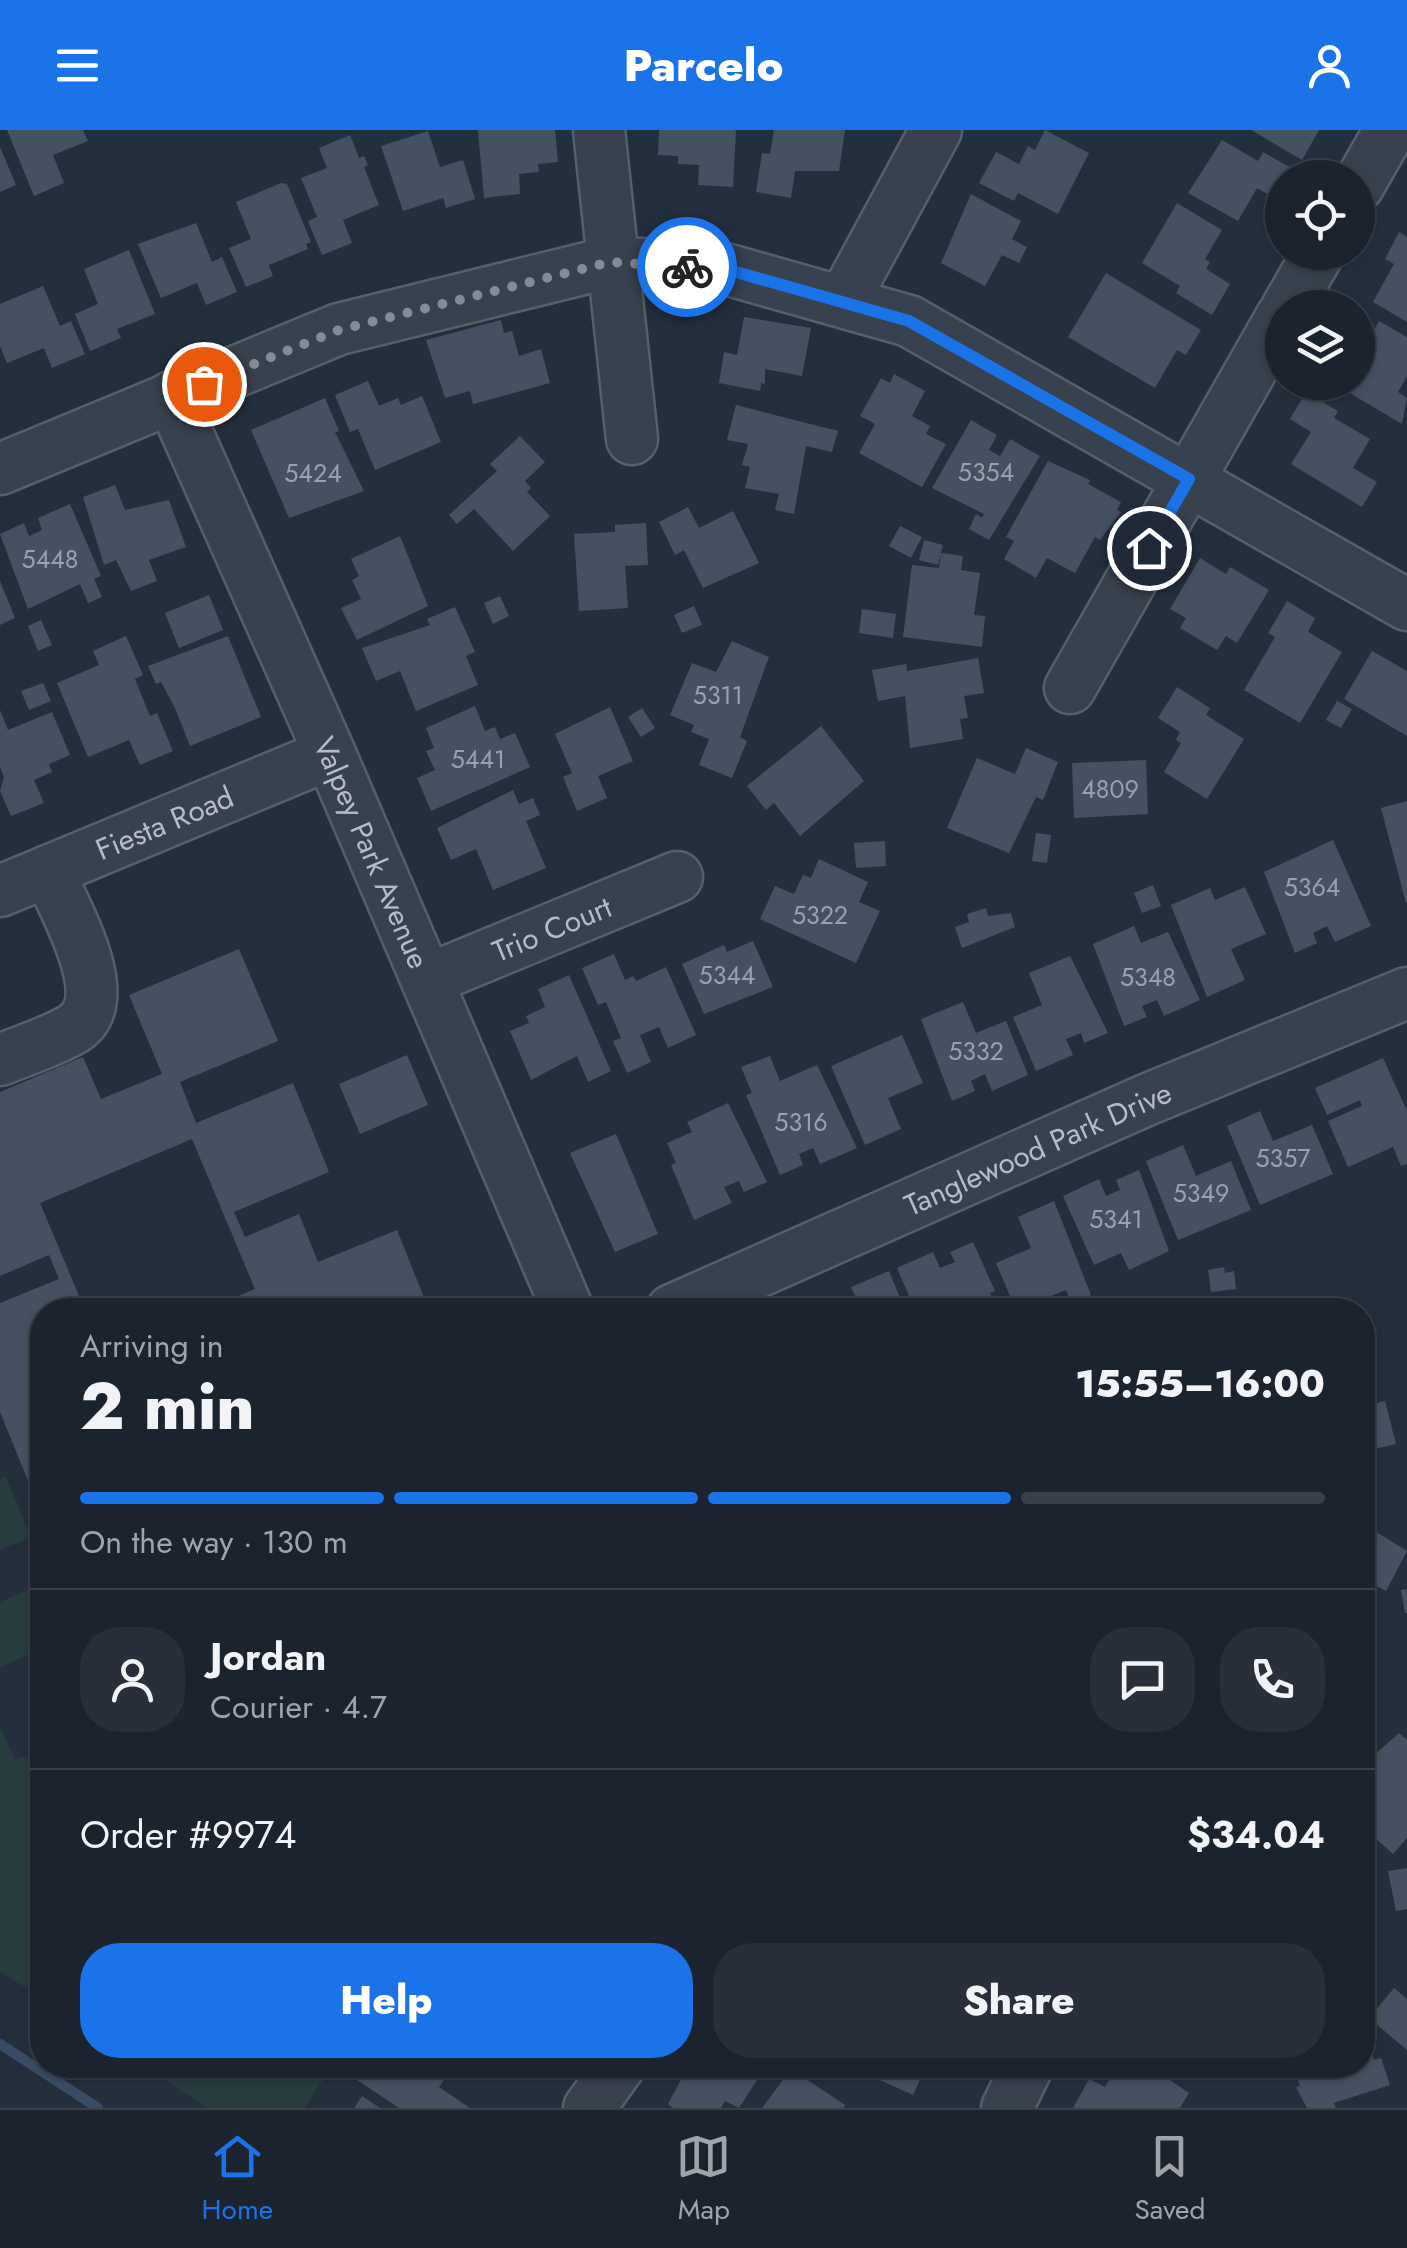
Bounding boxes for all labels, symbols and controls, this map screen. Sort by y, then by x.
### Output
text: Parcelo [623,33,784,98]
icon: menu [50,38,105,93]
icon: person [1302,38,1357,93]
map controls [1265,160,1375,400]
button: locate [1265,160,1375,270]
courier [637,217,737,317]
icon: bike [660,240,715,295]
button: layers [1265,290,1375,400]
pin [162,342,247,427]
icon: bag [177,357,232,412]
house number: 5354 [958,454,1014,490]
house number: 5424 [284,455,342,491]
pin [1107,506,1192,591]
icon: home [1122,521,1177,576]
house number: 5448 [22,541,78,577]
house number: 5311 [693,677,743,713]
street label: Valpey Park Avenue [303,730,441,975]
house number: 5441 [451,741,505,777]
house number: 4809 [1081,771,1139,807]
street label: Fiesta Road [89,775,240,871]
house number: 5364 [1284,869,1340,905]
street label: Trio Court [486,885,619,972]
house number: 5322 [792,897,848,933]
house number: 5344 [699,957,755,993]
house number: 5348 [1120,959,1176,995]
house number: 5332 [948,1033,1004,1069]
street label: Tanglewood Park Drive [897,1070,1178,1226]
house number: 5316 [774,1104,828,1140]
house number: 5357 [1256,1140,1310,1176]
house number: 5349 [1173,1175,1229,1211]
house number: 5341 [1089,1201,1143,1237]
text: Arriving in [80,1323,224,1369]
text: 15:55–16:00 [1075,1356,1325,1411]
text: 2 min [80,1359,255,1453]
text: On the way · 130 m [80,1519,348,1565]
button: person [80,1627,185,1732]
button: chat [1090,1627,1195,1732]
button: phone [1220,1627,1325,1732]
text: Jordan [210,1629,326,1684]
text: Courier · 4.7 [210,1684,387,1730]
text: Order #9974 [80,1807,296,1862]
text: $34.04 [1187,1807,1325,1862]
button: Help [80,1943,693,2058]
button: Share [713,1943,1325,2058]
tab: Home [202,2129,273,2230]
tab: Map [676,2129,731,2230]
tab: Saved [1134,2129,1205,2230]

